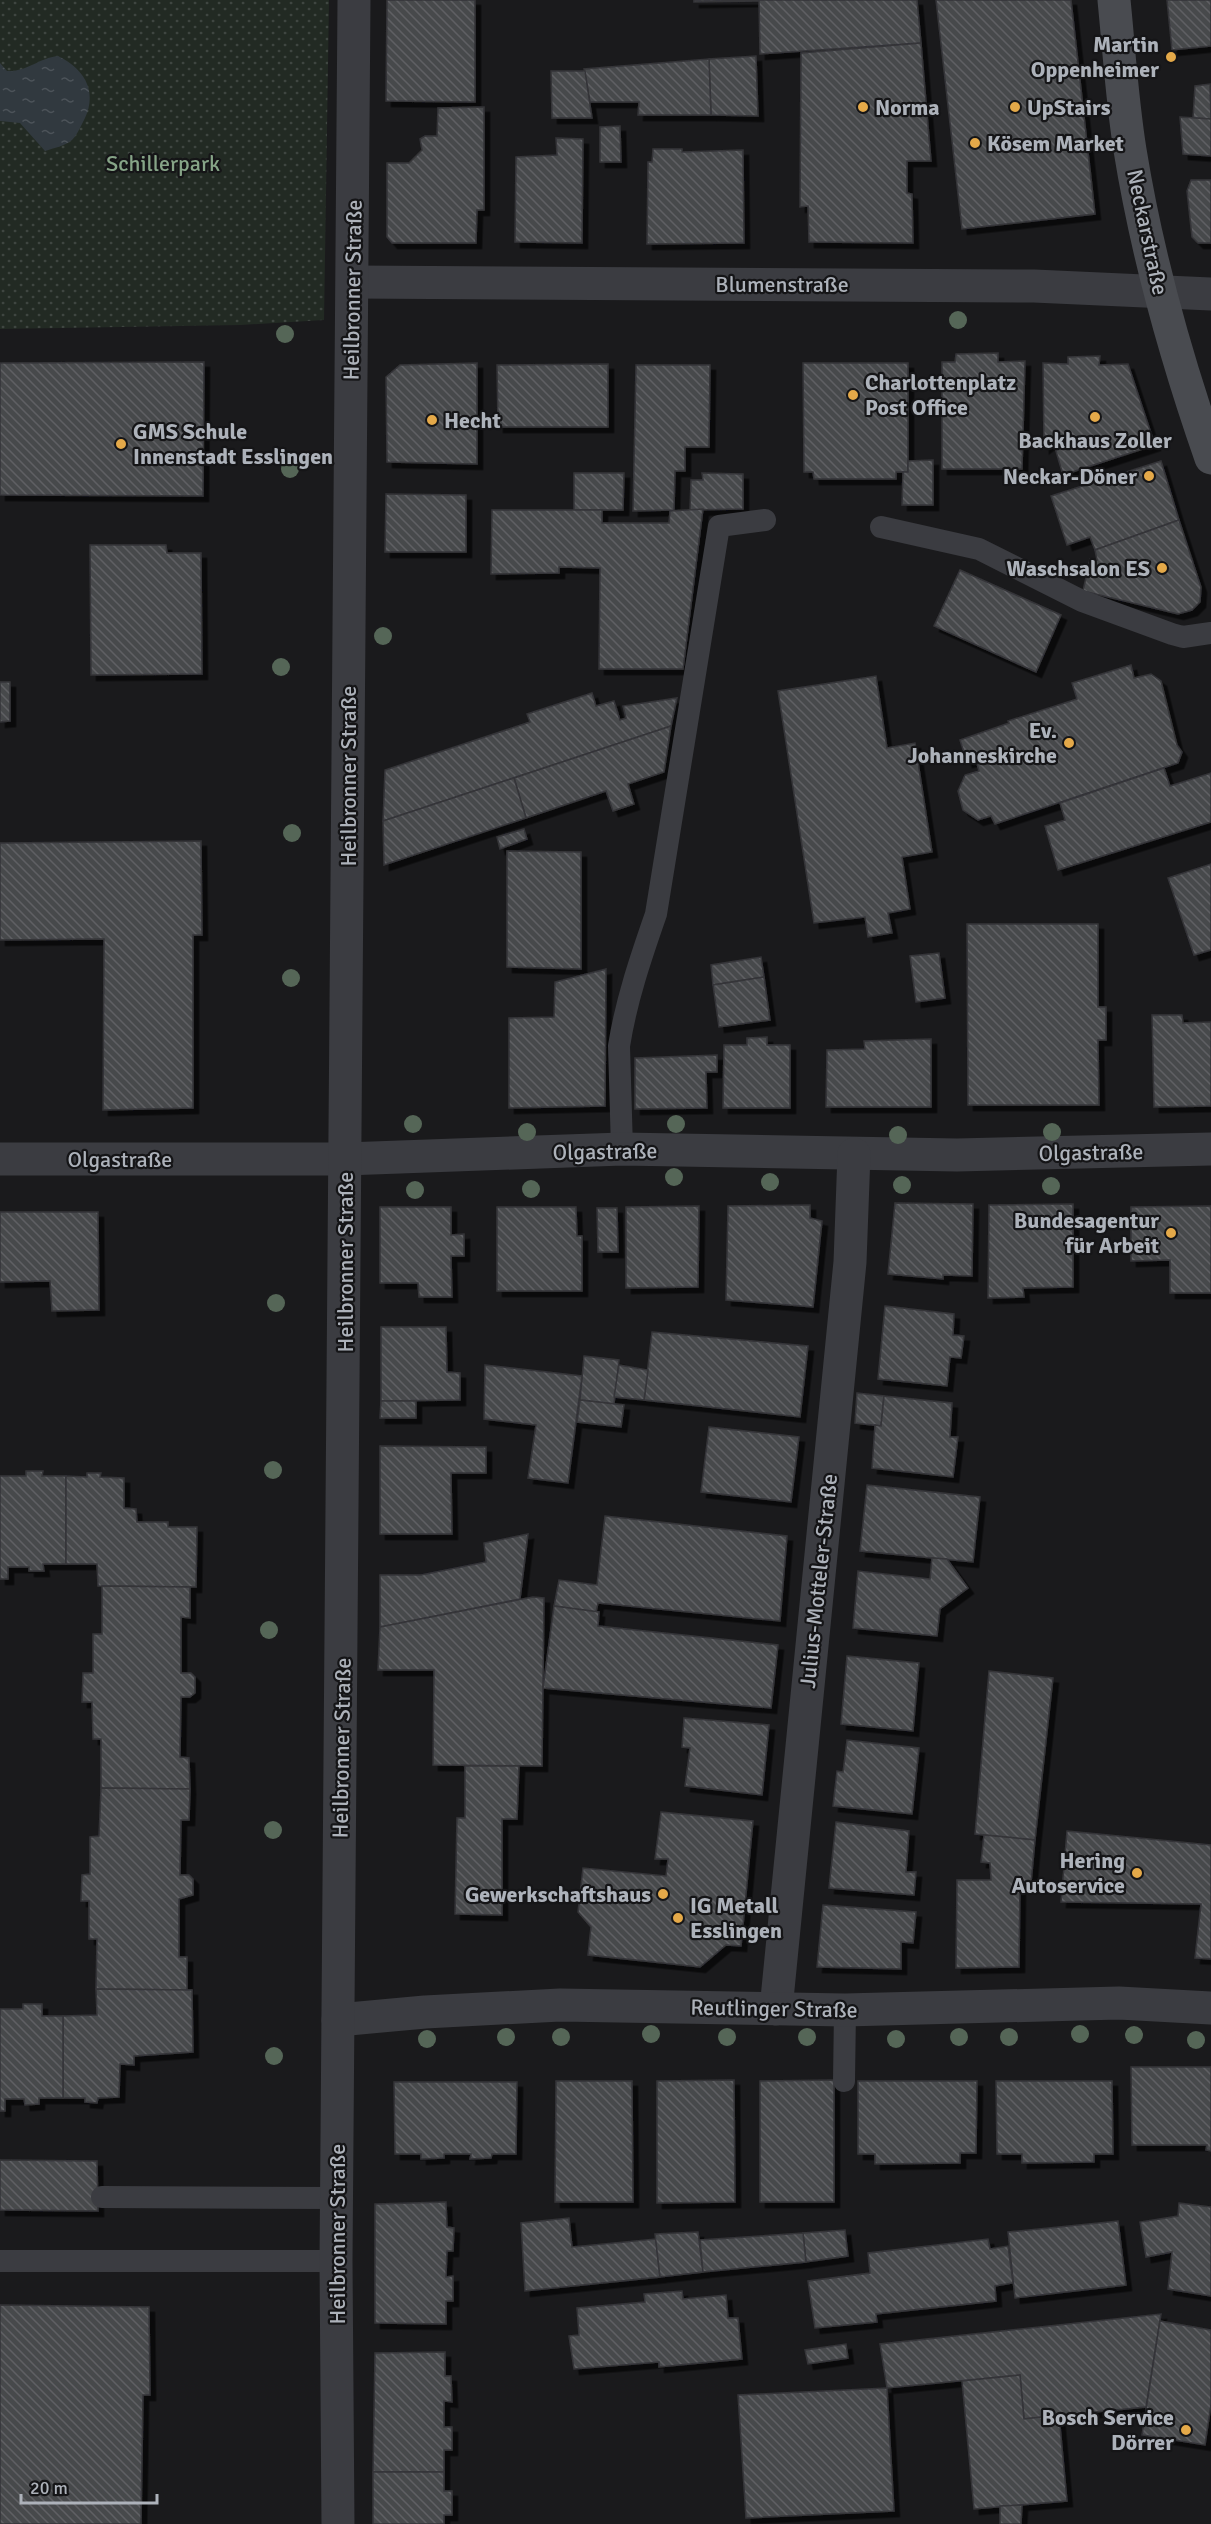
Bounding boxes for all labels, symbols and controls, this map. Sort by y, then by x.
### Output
place label: Martin Oppenheimer [1031,31,1159,83]
marker: Martin Oppenheimer [1164,50,1178,64]
place label: Norma [875,94,940,121]
place label: UpStairs [1027,94,1111,121]
marker: Norma [856,100,870,114]
marker: UpStairs [1008,100,1022,114]
place label: Kösem Market [987,130,1124,157]
marker: Kösem Market [968,136,982,150]
park label: Schillerpark [106,150,220,177]
street label: Neckarstraße [1121,167,1174,297]
street label: Heilbronner Straße [337,199,368,381]
street label: Blumenstraße [715,271,849,298]
place label: Charlottenplatz Post Office [865,369,1016,421]
marker: Charlottenplatz Post Office [846,388,860,402]
place label: Hecht [444,407,501,434]
marker: Backhaus Zoller [1088,410,1102,424]
marker: Hecht [425,413,439,427]
place label: GMS Schule Innenstadt Esslingen [133,418,333,470]
place label: Backhaus Zoller [1018,427,1172,454]
marker: GMS Schule Innenstadt Esslingen [114,437,128,451]
place label: Neckar-Döner [1003,463,1137,490]
marker: Neckar-Döner [1142,469,1156,483]
place label: Waschsalon ES [1006,555,1150,582]
marker: Waschsalon ES [1155,561,1169,575]
street label: Heilbronner Straße [335,686,362,866]
place label: Ev. Johanneskirche [908,717,1057,769]
marker: Ev. Johanneskirche [1062,736,1076,750]
street label: Olgastraße [552,1137,658,1166]
street label: Olgastraße [1038,1138,1144,1167]
street label: Olgastraße [68,1146,172,1173]
street label: Heilbronner Straße [332,1172,359,1352]
place label: Bundesagentur für Arbeit [1014,1207,1159,1259]
marker: Bundesagentur für Arbeit [1164,1226,1178,1240]
street label: Julius-Motteler-Straße [794,1472,843,1690]
street label: Heilbronner Straße [326,1657,357,1839]
place label: Hering Autoservice [1012,1847,1125,1899]
marker: Hering Autoservice [1130,1866,1144,1880]
place label: Gewerkschaftshaus [465,1881,651,1908]
marker: Gewerkschaftshaus [656,1887,670,1901]
place label: IG Metall Esslingen [690,1892,782,1944]
marker: IG Metall Esslingen [671,1911,685,1925]
street label: Reutlinger Straße [690,1994,858,2023]
street label: Heilbronner Straße [324,2144,351,2324]
place label: Bosch Service Dörrer [1041,2404,1174,2456]
marker: Bosch Service Dörrer [1179,2423,1193,2437]
scale bar [21,2467,158,2505]
text: 20 m [30,2477,68,2499]

